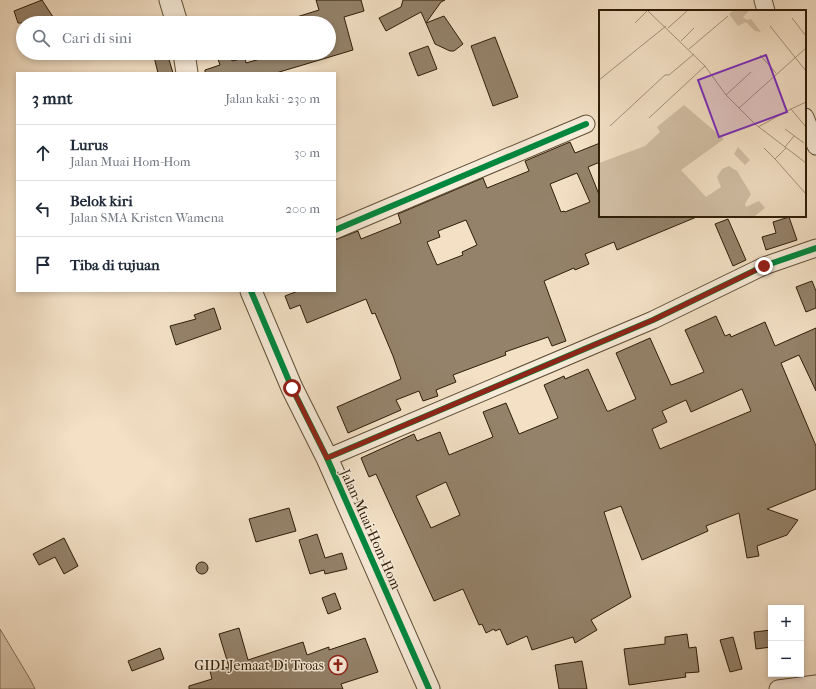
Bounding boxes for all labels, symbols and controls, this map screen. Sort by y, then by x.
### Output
inset map [599,10,806,217]
search box [16,16,336,60]
icon: search [30,27,52,49]
text: Cari di sini [62,29,132,47]
text: 3 mnt [32,88,73,108]
text: Jalan kaki · 230 m [225,91,320,106]
text: Lurus [70,136,108,154]
icon: ahead [32,142,54,164]
text: 30 m [294,145,320,160]
text: Jalan Muai Hom-Hom [70,154,191,169]
text: Belok kiri [70,192,133,210]
icon: left [32,198,54,220]
text: 200 m [285,201,320,216]
text: Jalan SMA Kristen Wamena [70,210,224,225]
icon: arrive [32,254,54,276]
text: Tiba di tujuan [70,256,160,274]
route end [755,257,773,275]
route start [283,379,301,397]
street label: Jalan Muai Hom-Hom [336,466,405,592]
map controls [768,605,804,677]
button: + [768,605,804,641]
button: − [768,641,804,677]
church icon: GIDI Jemaat Di Troas [327,654,349,676]
place label: GIDI Jemaat Di Troas [194,657,324,674]

